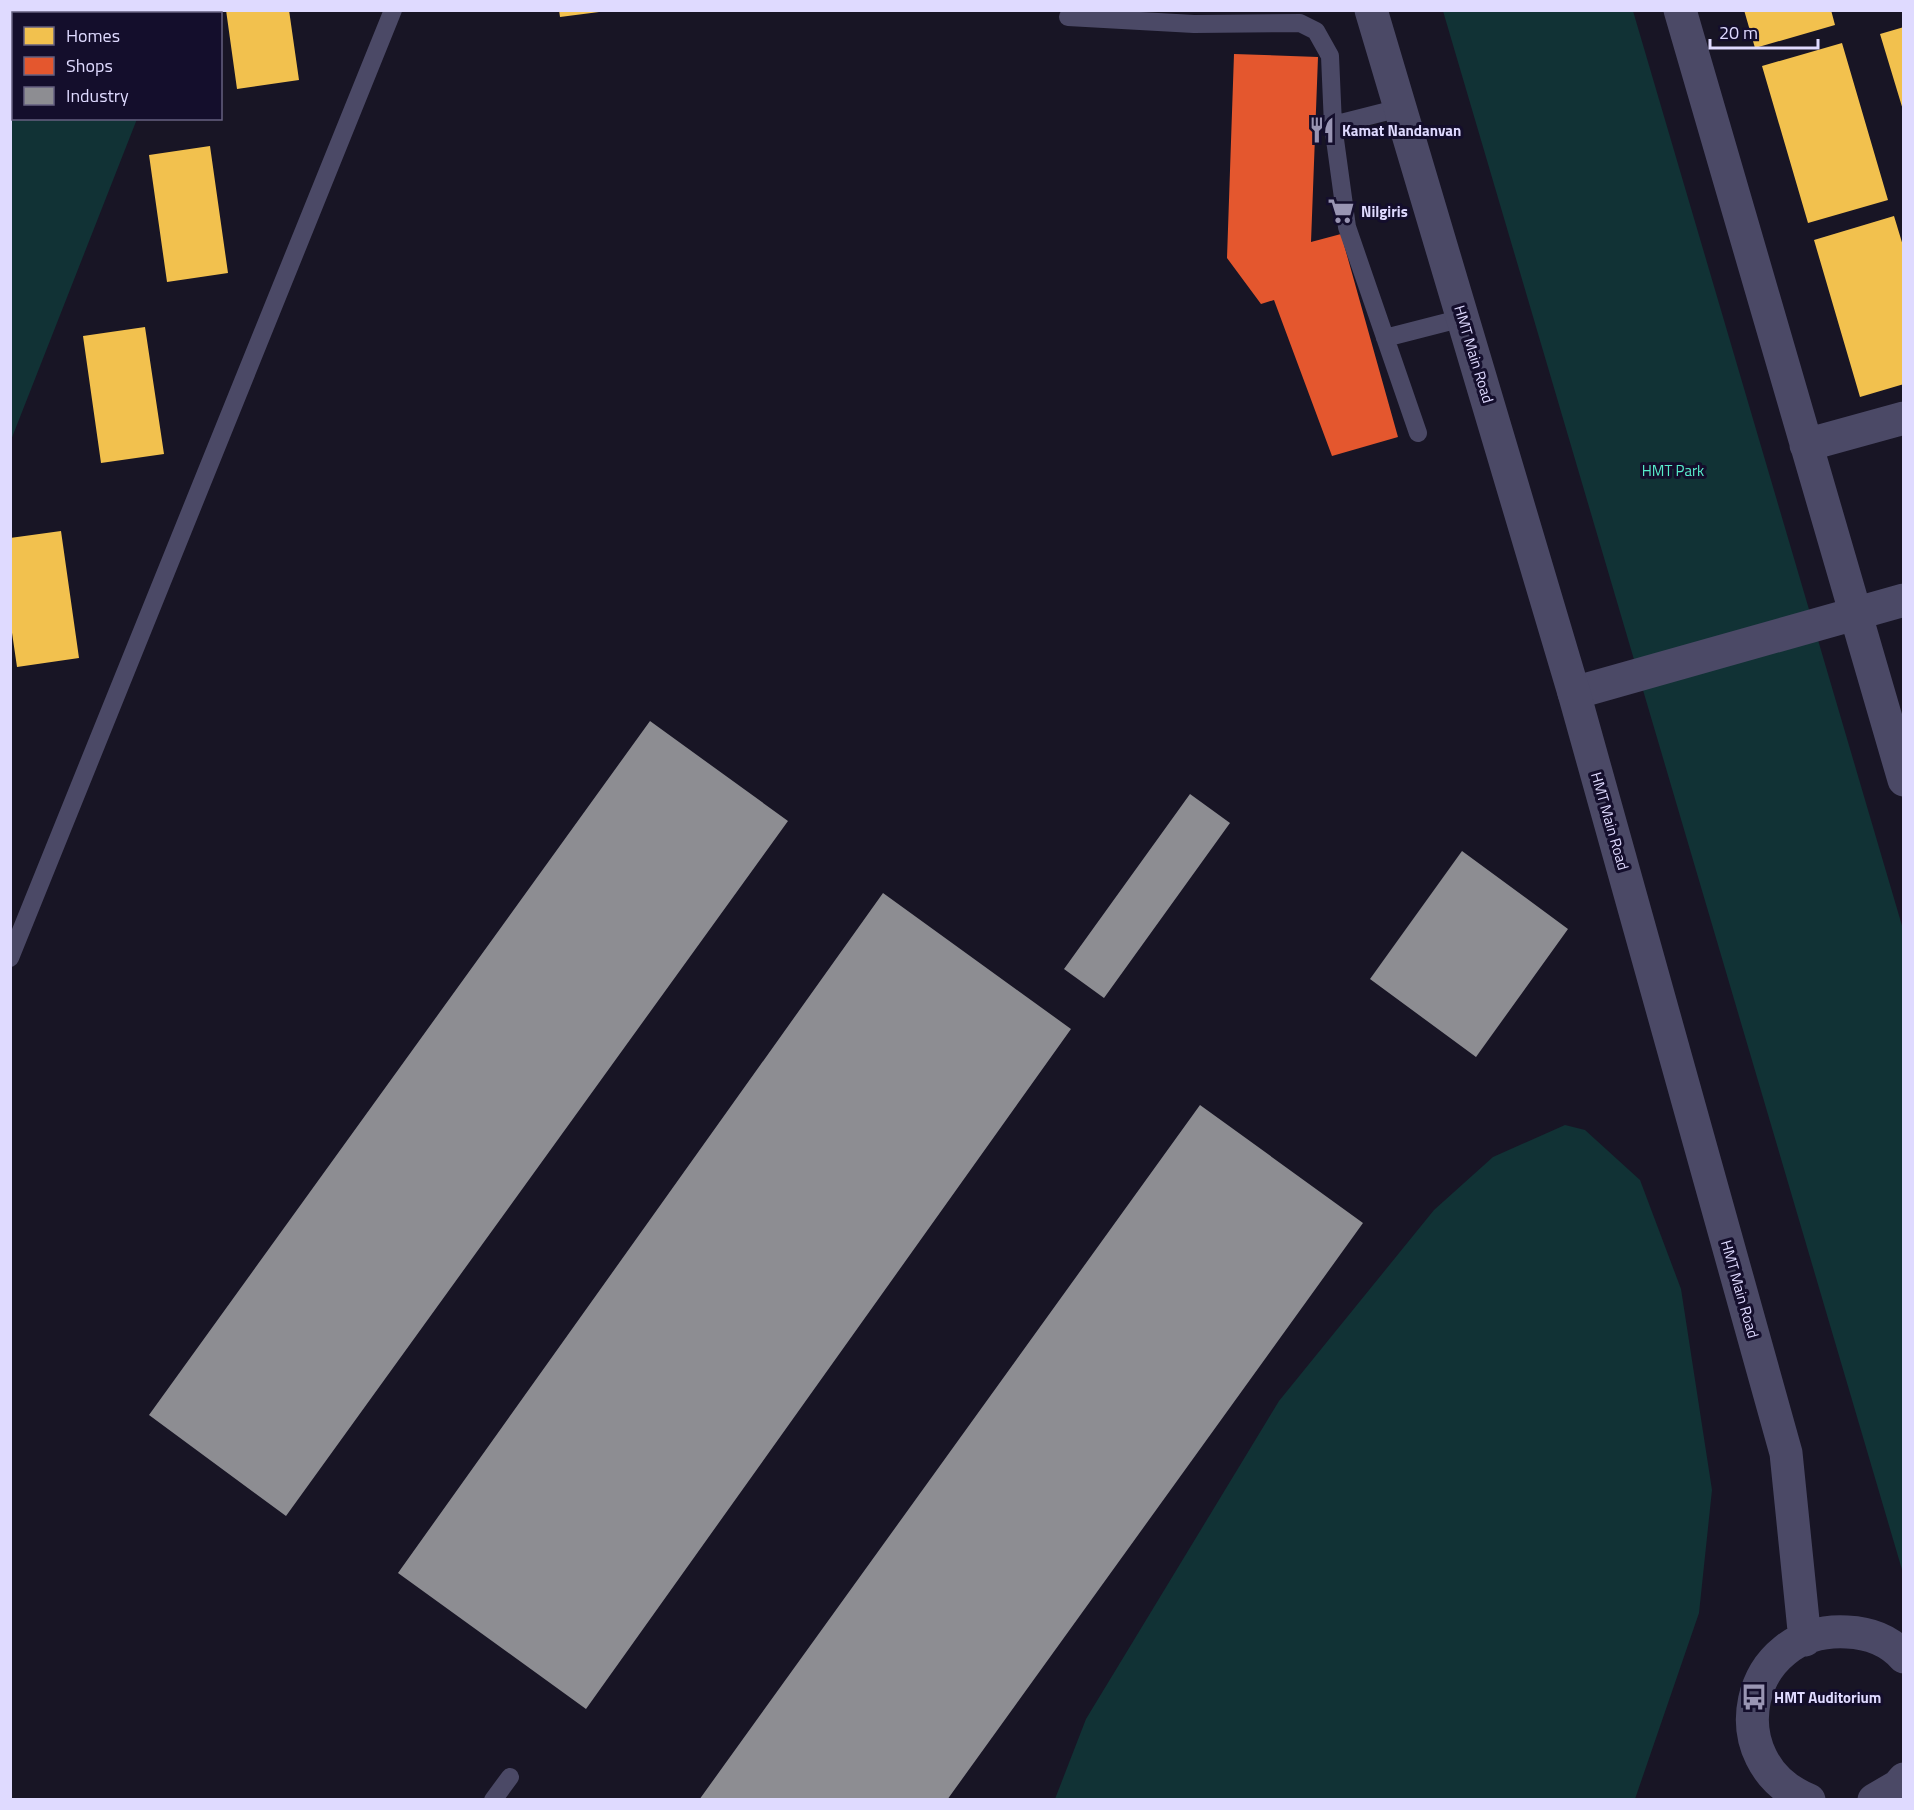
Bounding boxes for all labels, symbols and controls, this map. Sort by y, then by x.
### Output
legend [12,12,222,120]
scale bar [1710,12,1818,50]
text: 20 m [1719,19,1758,46]
text: Homes [66,22,120,49]
text: Shops [66,52,113,79]
text: Industry [66,82,129,109]
restaurant icon: Kamat Nandanvan [1307,115,1337,145]
place label: Kamat Nandanvan [1342,119,1461,142]
supermarket icon: Nilgiris [1326,196,1356,226]
place label: Nilgiris [1361,200,1408,223]
street label: HMT Main Road [1448,302,1500,406]
park label: HMT Park [1642,459,1704,482]
street label: HMT Main Road [1585,769,1635,873]
street label: HMT Main Road [1715,1237,1765,1341]
bus stop icon: HMT Auditorium [1739,1682,1769,1712]
place label: HMT Auditorium [1774,1686,1881,1709]

